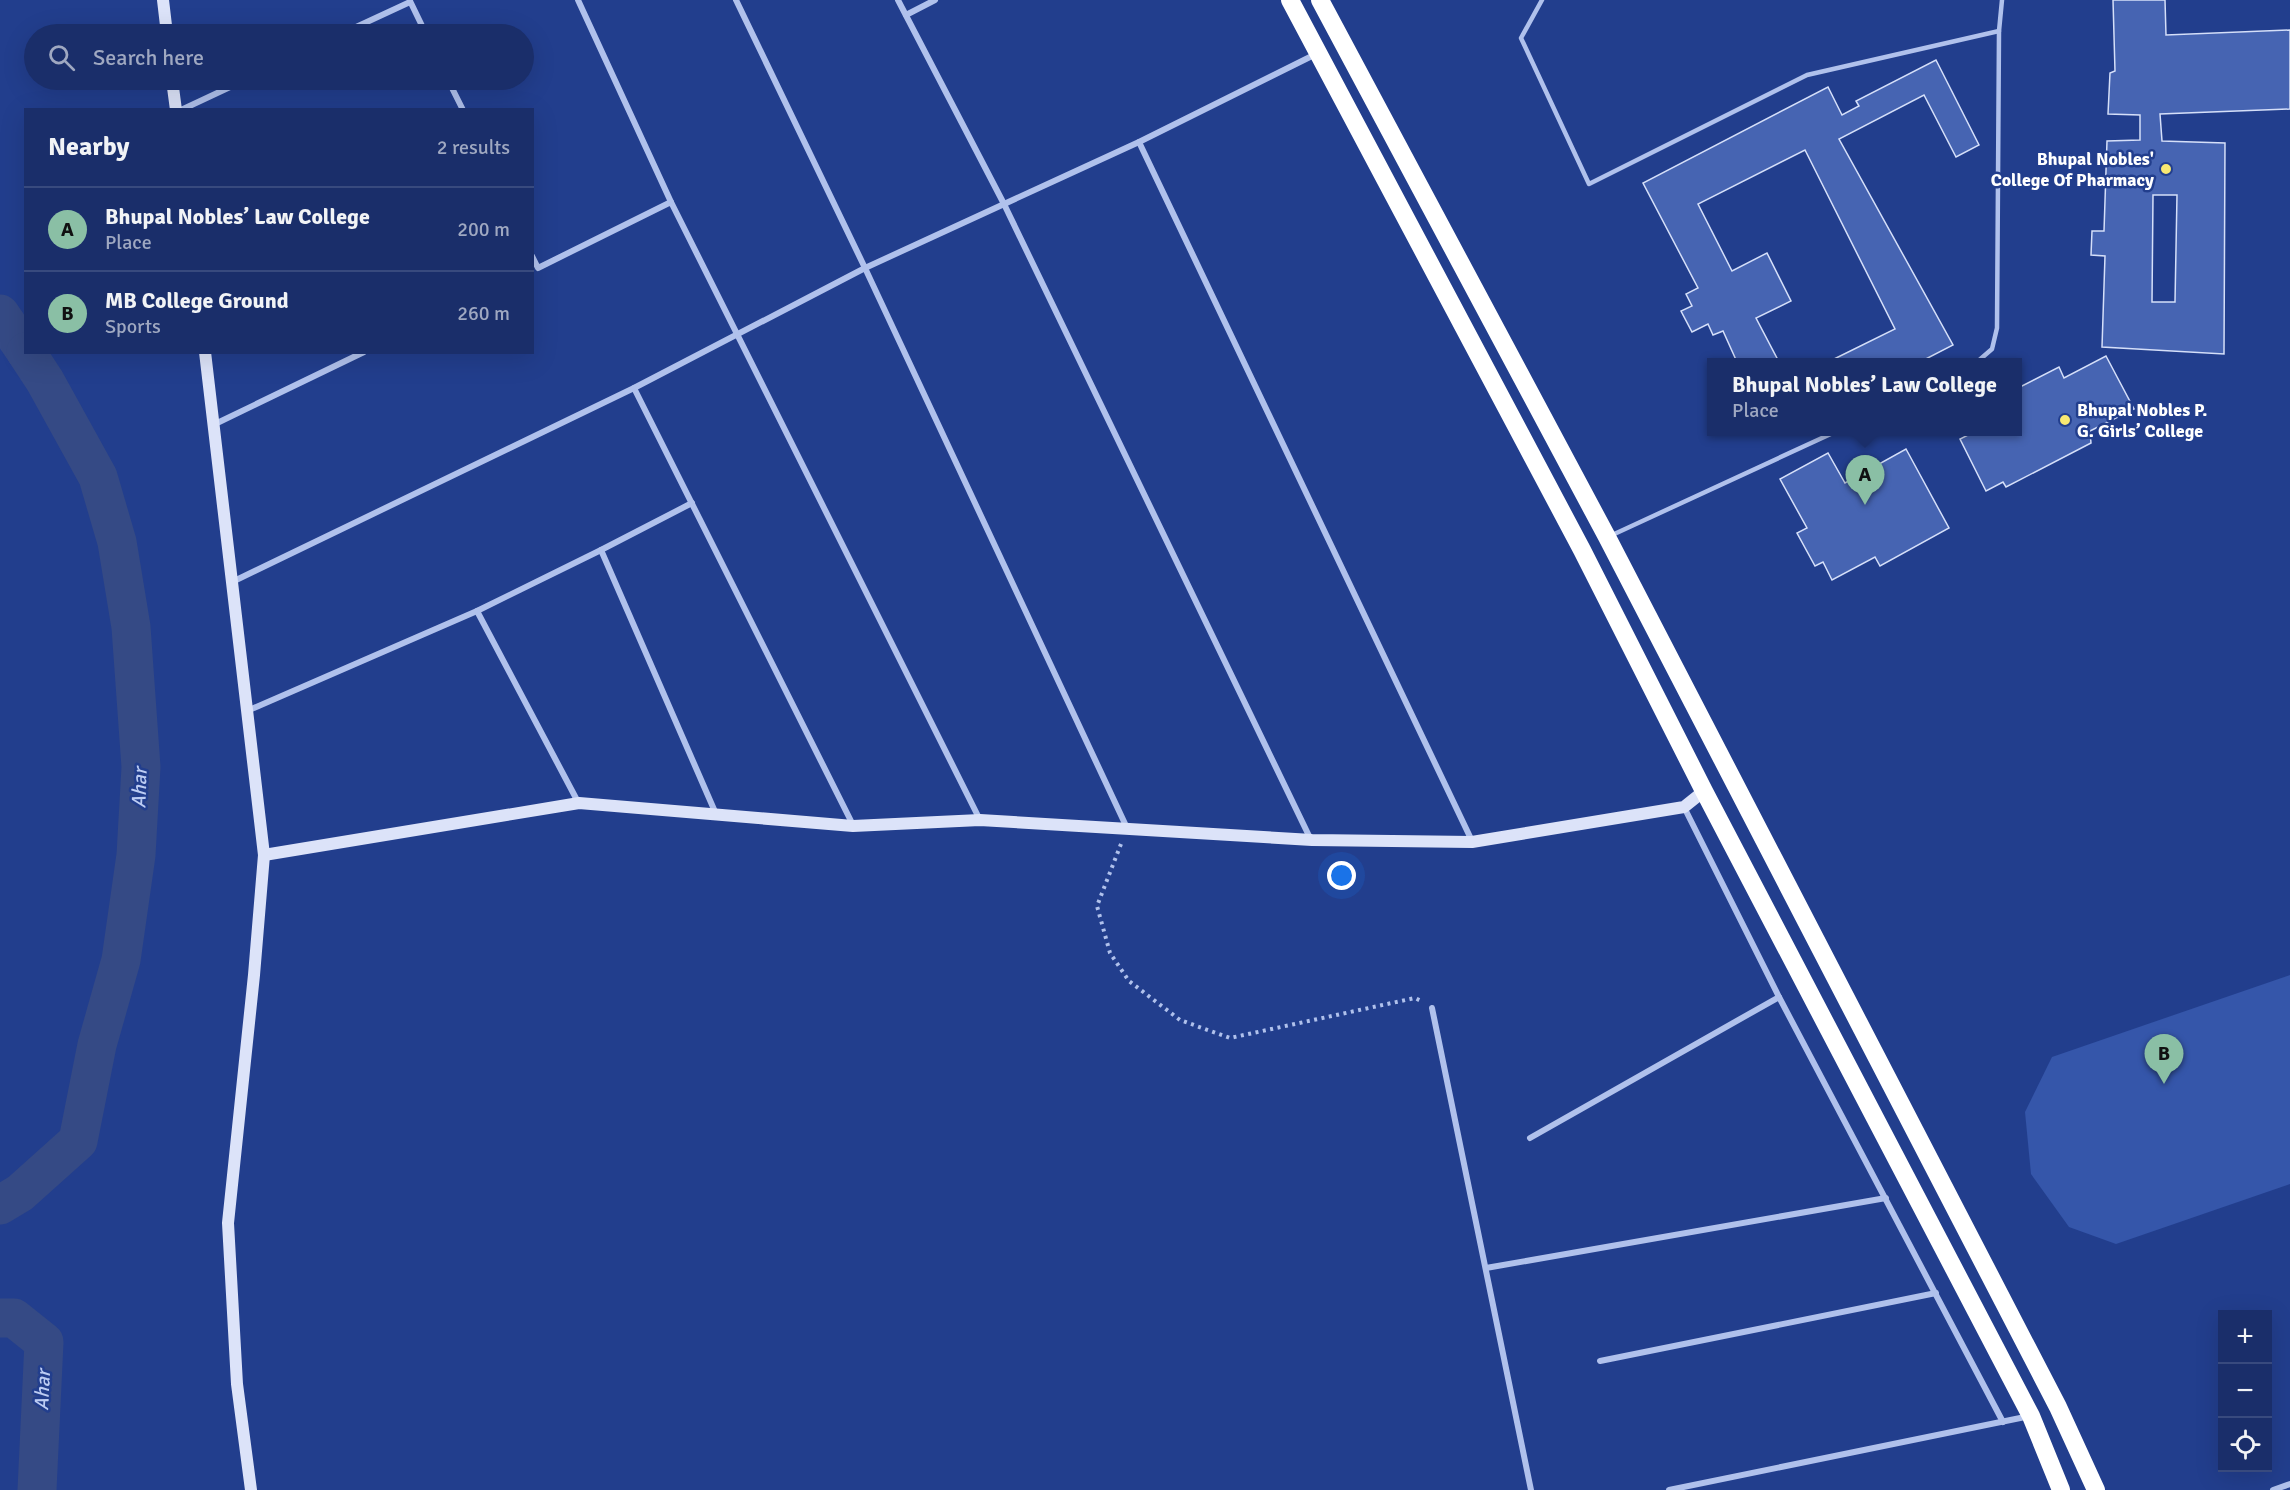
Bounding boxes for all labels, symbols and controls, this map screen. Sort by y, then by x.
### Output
search box [24,24,534,90]
icon: search [45,41,78,74]
text: Search here [93,44,204,71]
text: Nearby [48,131,129,163]
text: 2 results [437,135,510,160]
place label: Bhupal Nobles' College Of Pharmacy [1991,148,2154,191]
marker: Bhupal Nobles' College Of Pharmacy [2159,162,2173,176]
text: Bhupal Nobles’ Law College [105,203,370,230]
text: A [61,217,74,242]
text: 200 m [457,217,510,242]
text: Place [105,230,152,255]
text: MB College Ground [105,287,289,314]
text: B [61,301,74,326]
text: 260 m [457,301,510,326]
text: Sports [105,314,161,339]
popup [1707,358,2022,436]
text: Bhupal Nobles’ Law College [1732,371,1997,398]
text: Place [1732,398,1779,423]
place label: Bhupal Nobles P. G. Girls’ College [2077,399,2207,442]
marker: Bhupal Nobles P. G. Girls’ College [2058,413,2072,427]
pin: A [1846,456,1884,505]
water label: Ahar [126,765,153,809]
your location [1327,861,1356,890]
pin: B [2144,1034,2184,1084]
map controls [2218,1310,2272,1472]
button: + [2218,1310,2272,1364]
button: − [2218,1364,2272,1418]
water label: Ahar [29,1366,56,1411]
button: locate [2218,1418,2272,1472]

